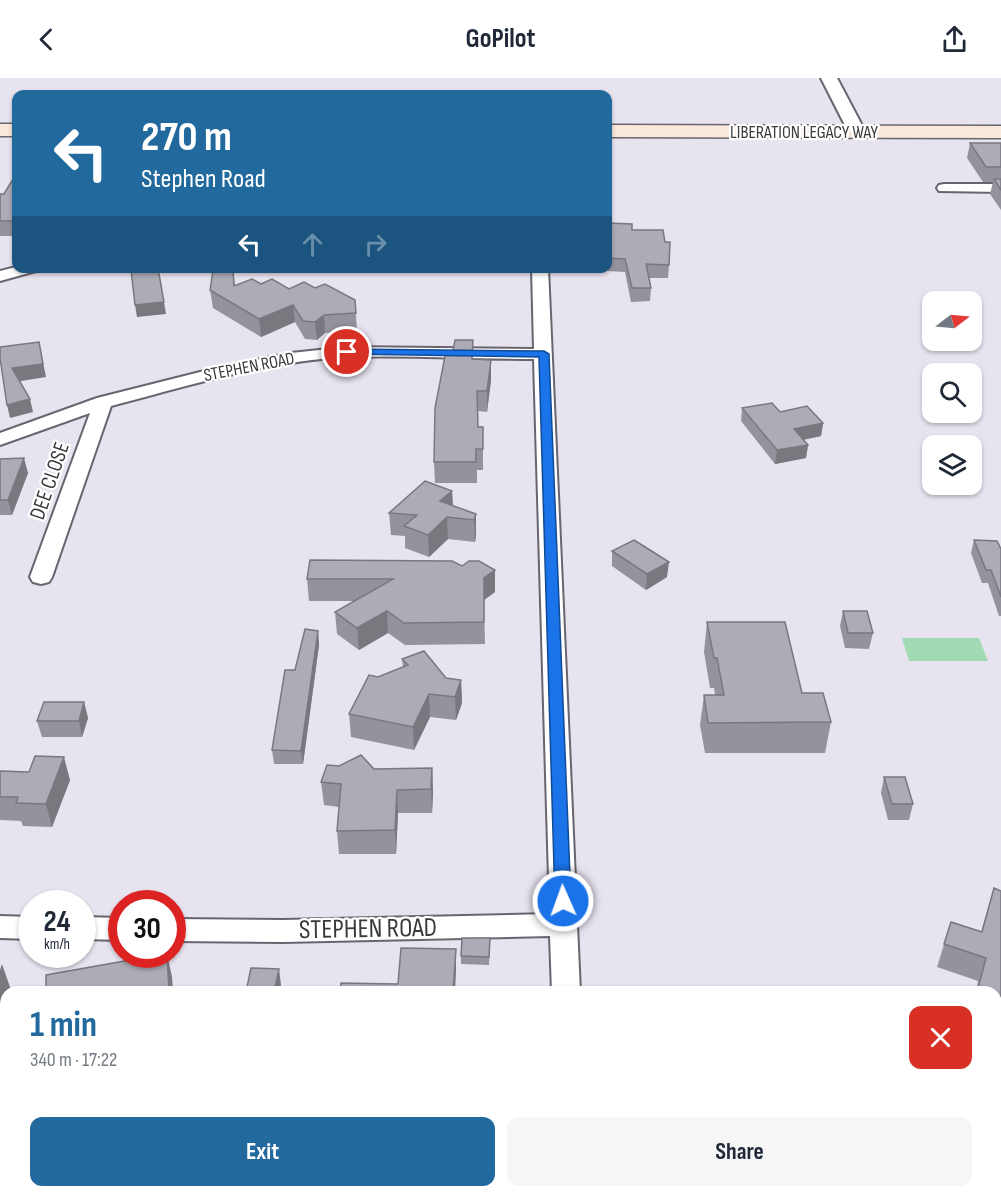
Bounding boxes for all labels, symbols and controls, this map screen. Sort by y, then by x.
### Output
icon: back [30,23,63,56]
text: GoPilot [466,23,535,55]
icon: share [938,23,971,56]
text: 270 m [141,112,232,163]
icon: left [42,114,120,192]
street label: LIBERATION LEGACY WAY [730,122,878,143]
text: Stephen Road [141,163,266,195]
icon: left [233,228,266,261]
icon: ahead [296,228,329,261]
icon: right [359,228,392,261]
north arrow [922,291,982,351]
map controls [922,291,982,495]
pin [321,326,372,377]
icon: arrive [330,335,363,368]
street label: STEPHEN ROAD [202,348,296,386]
button: search [922,363,982,423]
button: layers [922,435,982,495]
street label: DEE CLOSE [24,439,76,523]
position arrow [531,869,595,933]
speed limit sign: 30 [108,890,186,968]
text: 24 [44,904,70,940]
street label: STEPHEN ROAD [299,912,437,946]
text: km/h [44,935,70,954]
text: 1 min [30,1004,97,1047]
button: close [909,1006,972,1069]
text: 340 m · 17:22 [30,1048,117,1072]
button: Exit [30,1117,495,1186]
button: Share [507,1117,972,1186]

